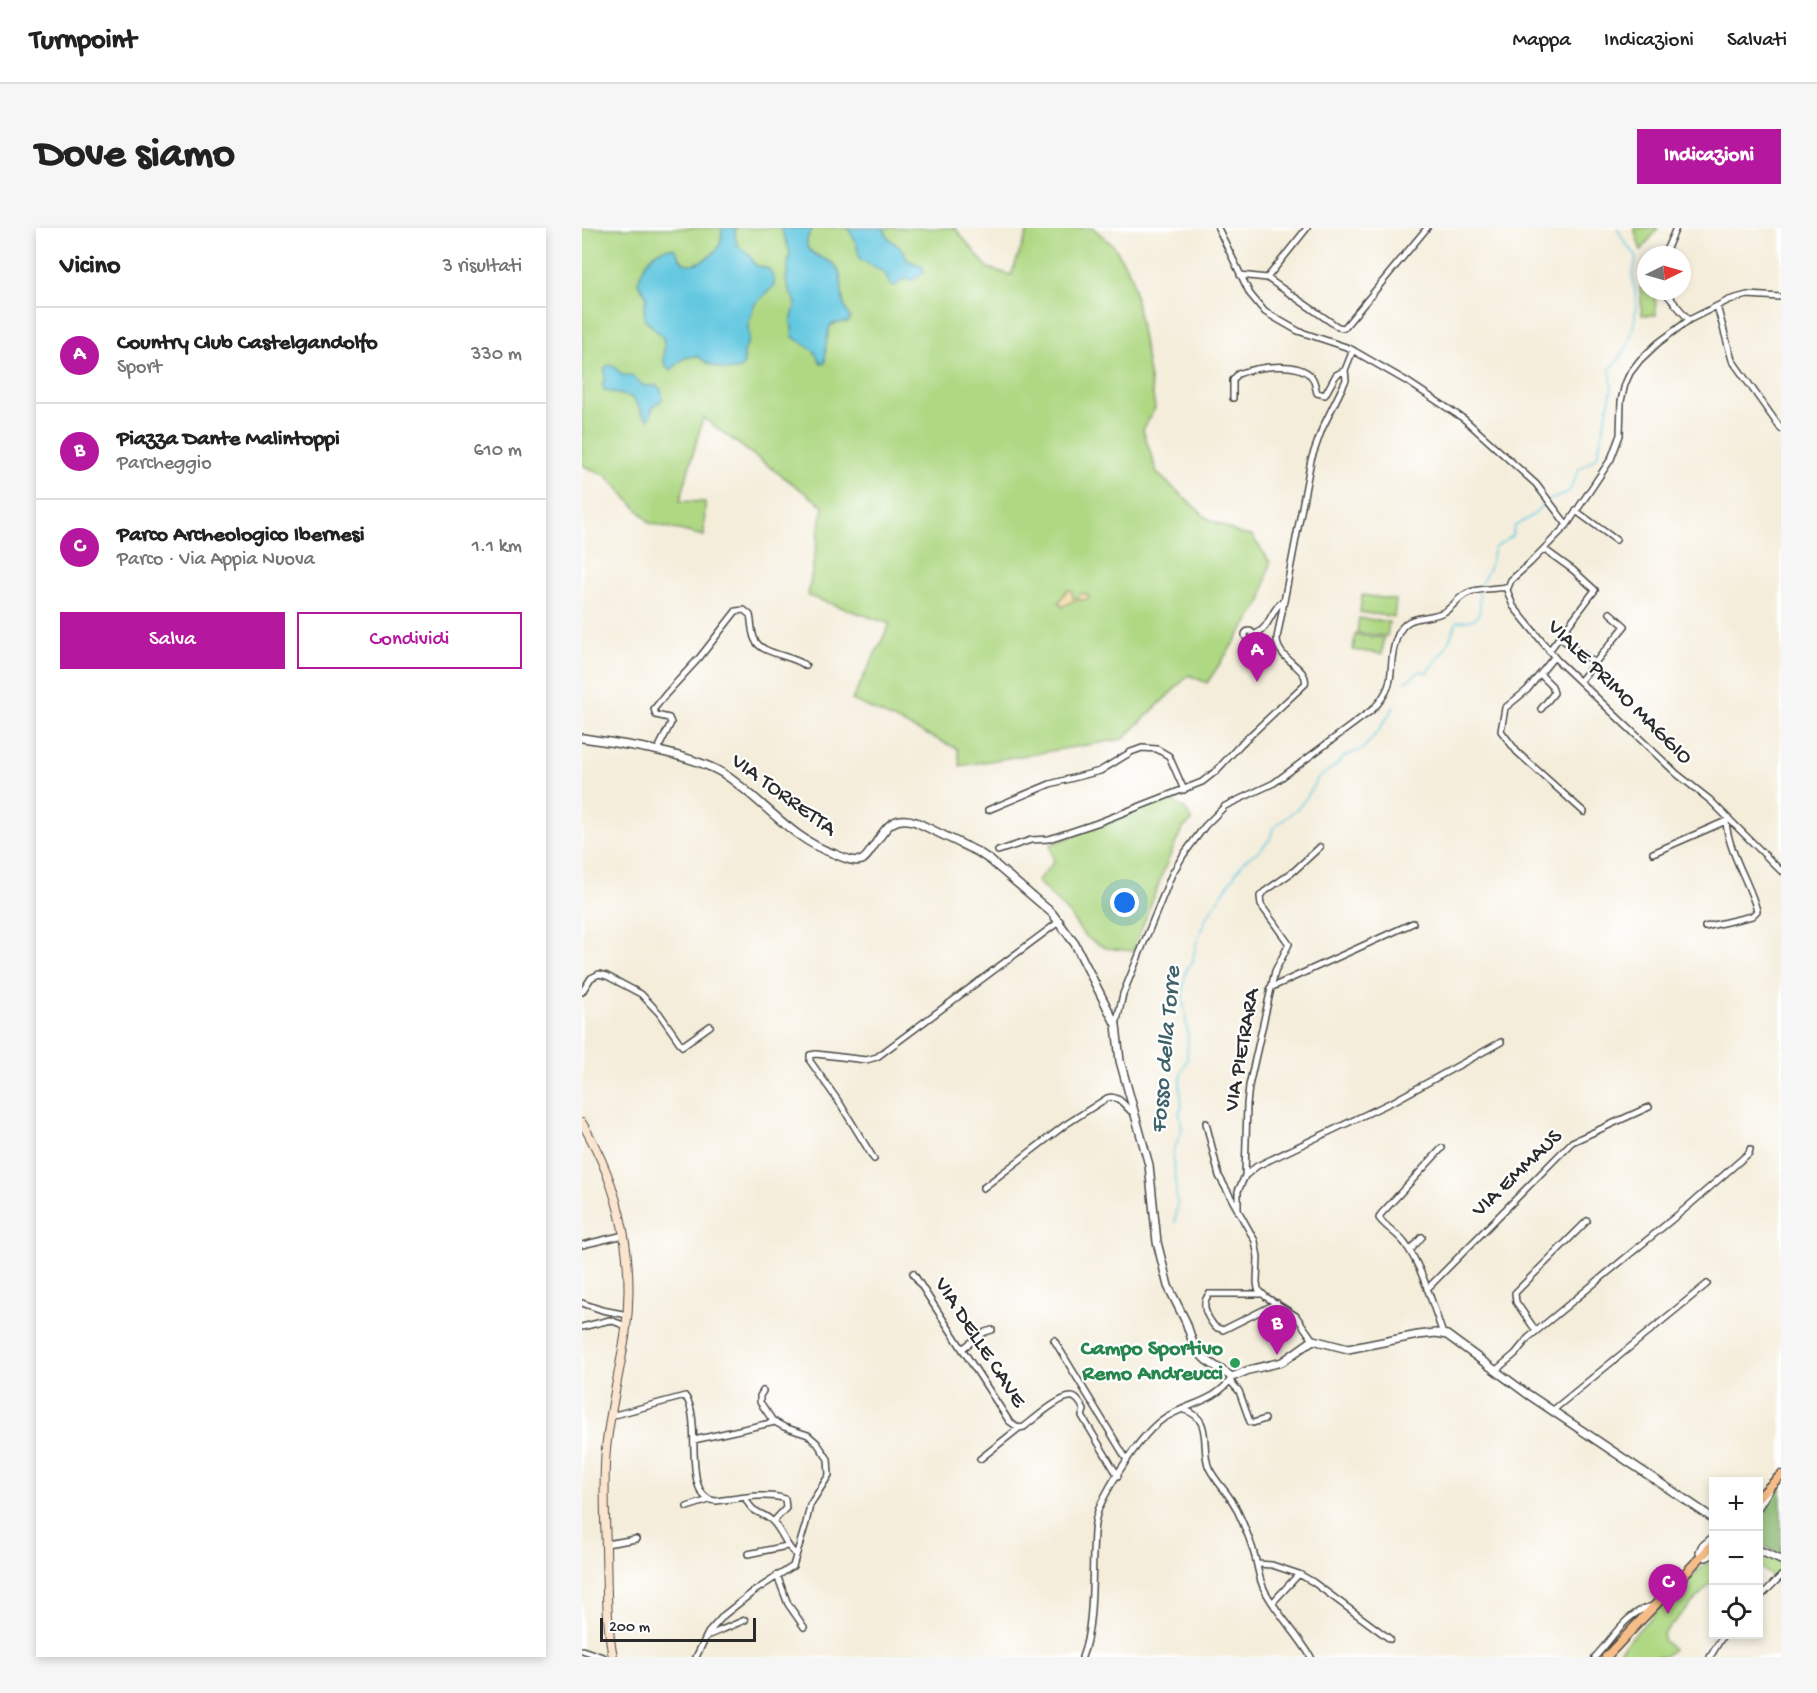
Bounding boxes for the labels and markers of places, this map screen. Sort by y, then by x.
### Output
pin: A [1238,632,1276,682]
pin: B [1258,1306,1296,1355]
place label: Campo Sportivo Remo Andreucci [1080,1337,1224,1388]
marker: Campo Sportivo Remo Andreucci [1228,1356,1242,1370]
pin: C [1648,1564,1688,1614]

